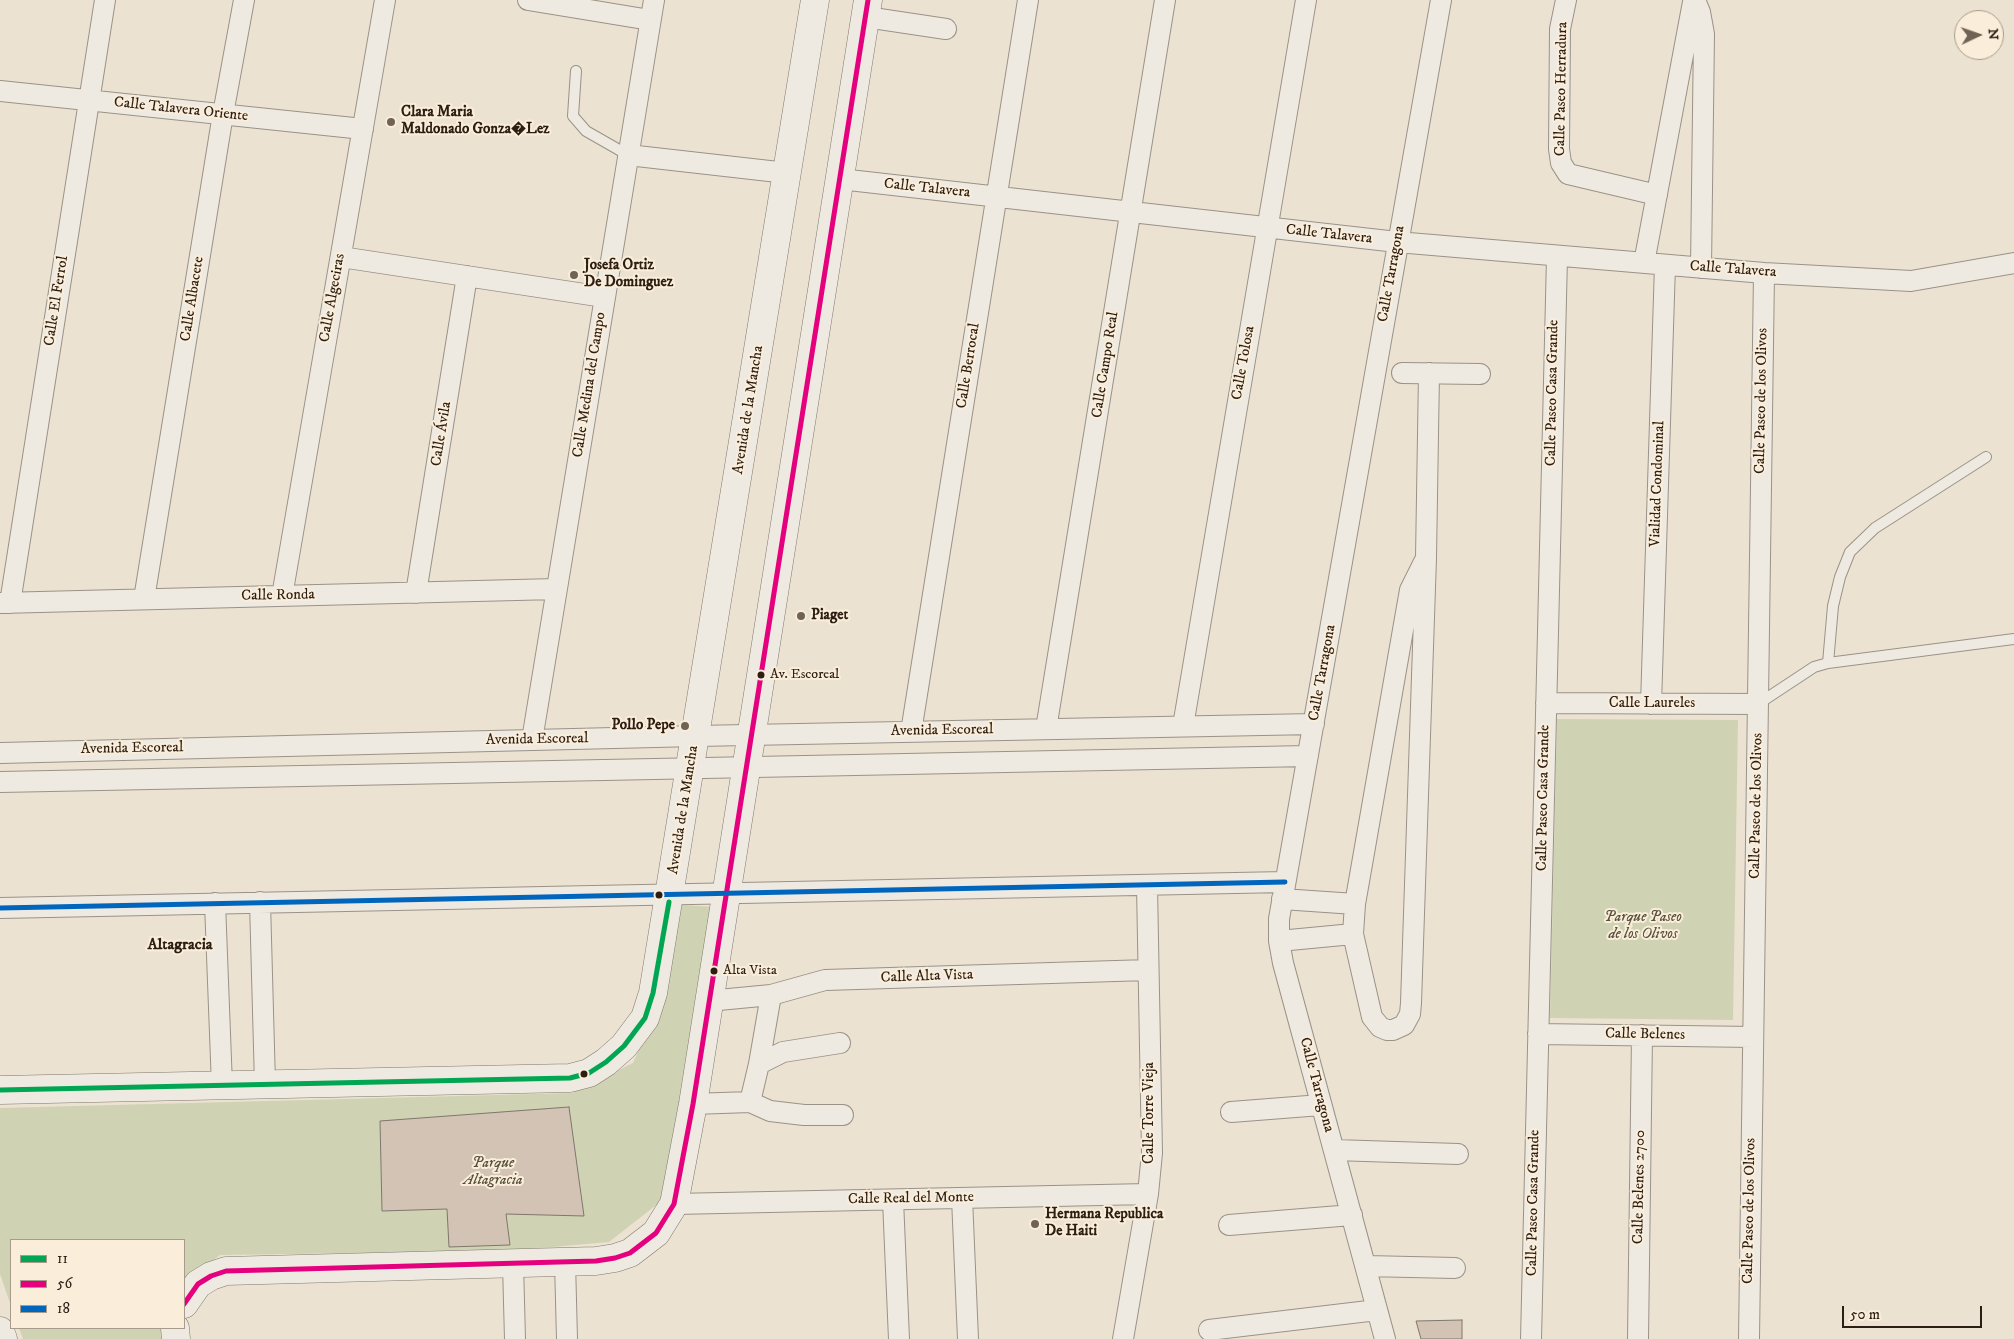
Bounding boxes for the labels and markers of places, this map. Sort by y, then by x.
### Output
place label: Clara Maria Maldonado Gonza�Lez [401,104,550,139]
marker: Clara Maria Maldonado Gonza�Lez [385,116,397,128]
place label: Josefa Ortiz De Dominguez [584,257,673,292]
marker: Josefa Ortiz De Dominguez [568,269,580,281]
place label: Piaget [811,607,848,625]
marker: Piaget [795,610,807,622]
place label: Av. Escoreal [770,667,839,683]
marker: Av. Escoreal [756,670,766,680]
place label: Pollo Pepe [611,717,675,735]
marker: Pollo Pepe [679,720,691,732]
unlabelled marker [654,890,664,900]
place label: Alta Vista [723,963,777,979]
marker: Alta Vista [709,966,719,976]
unlabelled marker [579,1069,589,1079]
place label: Hermana Republica De Haiti [1045,1206,1163,1241]
marker: Hermana Republica De Haiti [1029,1218,1041,1230]

